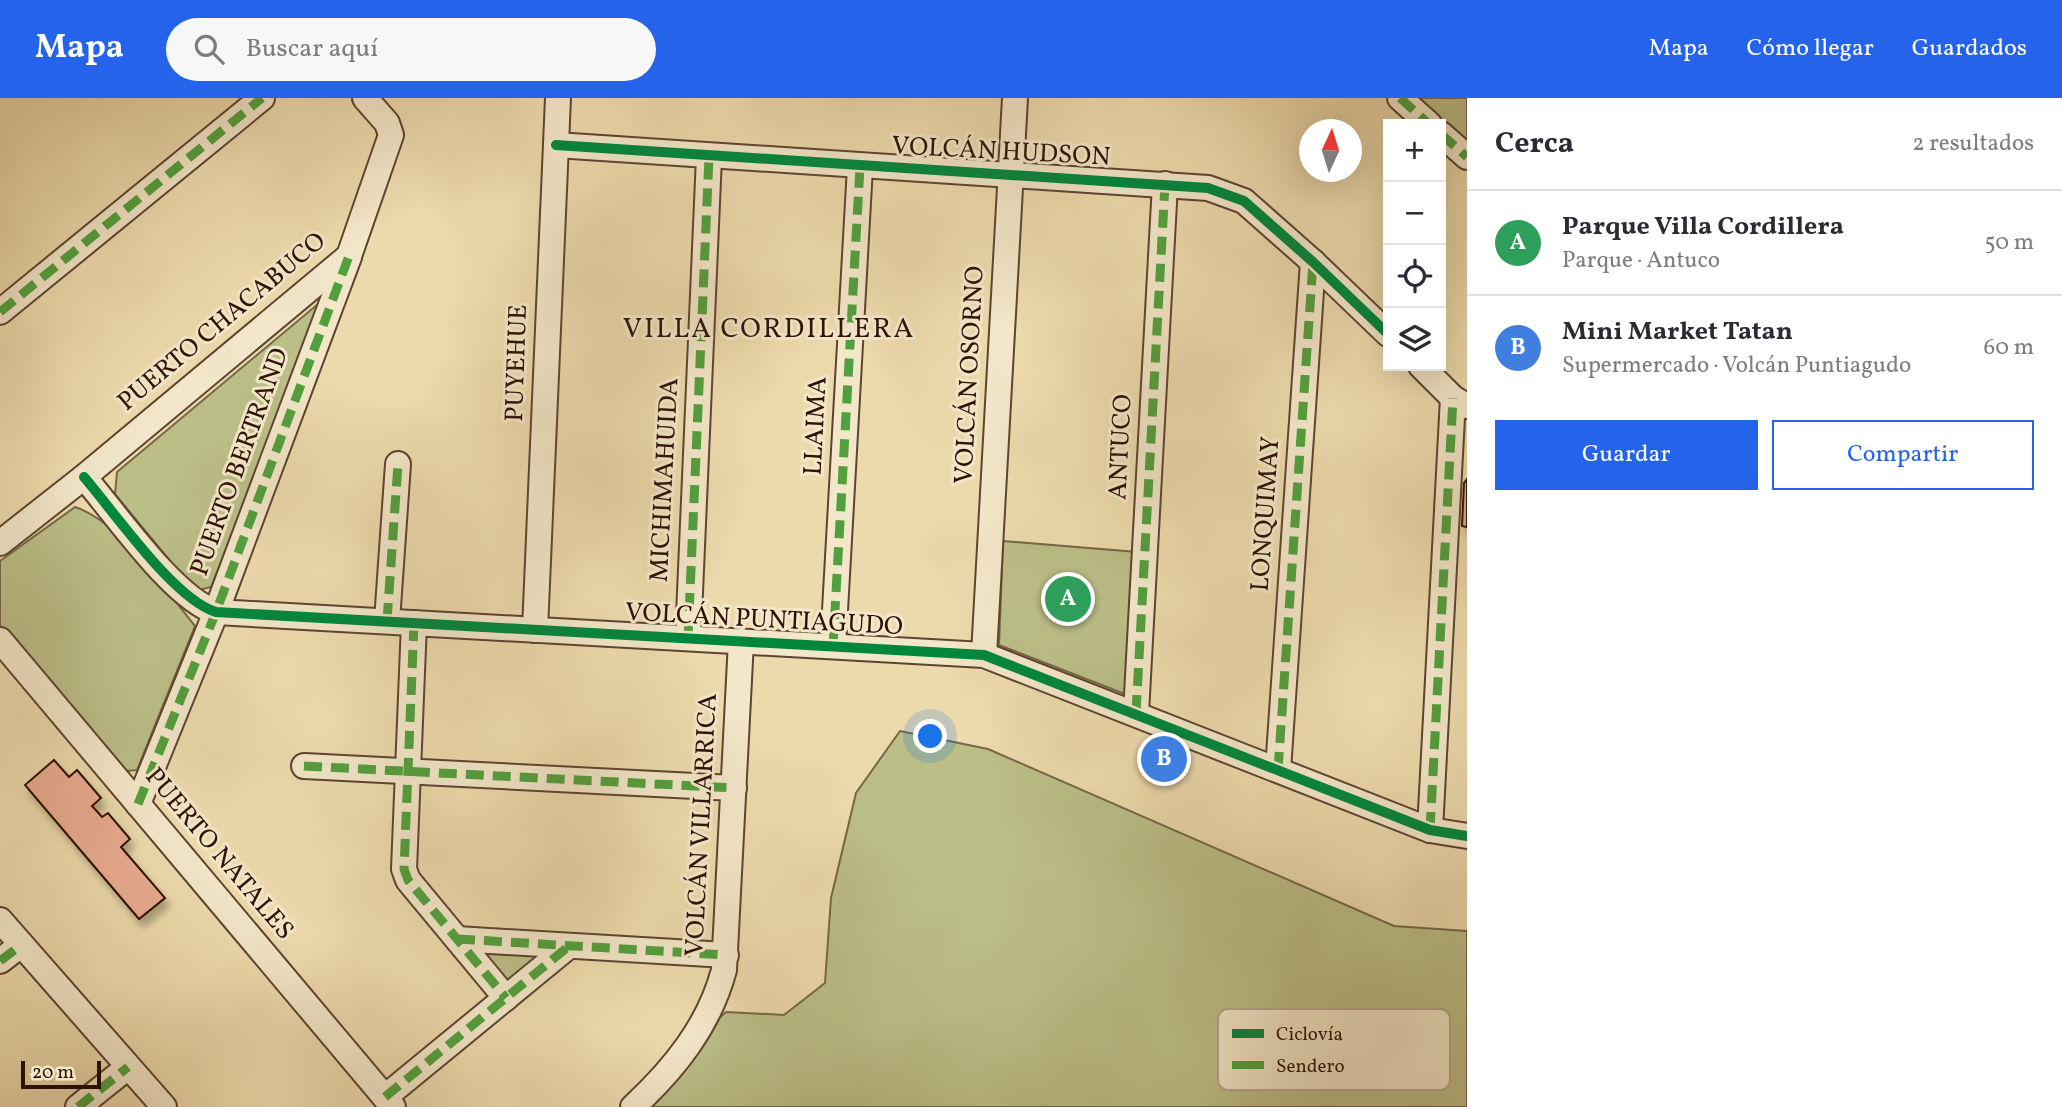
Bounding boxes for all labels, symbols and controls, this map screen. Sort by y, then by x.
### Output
search box [166,18,656,81]
text: Mapa [35,26,124,72]
icon: search [190,30,228,68]
text: Buscar aquí [246,31,378,67]
text: Mapa [1649,32,1709,66]
text: Cómo llegar [1747,32,1874,66]
text: Guardados [1912,32,2027,66]
north arrow [1299,119,1362,182]
map controls [1383,119,1446,371]
button: + [1383,119,1446,182]
text: Cerca [1495,123,1574,165]
street label: VOLCÁN HUDSON [891,128,1111,176]
text: 2 resultados [1912,128,2034,160]
button: − [1383,182,1446,245]
text: Parque Villa Cordillera [1562,209,1844,245]
street label: PUERTO CHACABUCO [110,224,334,420]
text: A [1510,227,1526,259]
text: 50 m [1985,227,2034,259]
button: locate [1383,245,1446,308]
text: Parque · Antuco [1562,245,1720,277]
street label: VOLCÁN OSORNO [946,265,994,485]
street label: PUYEHUE [497,304,537,422]
button: layers [1383,308,1446,371]
district label: VILLA CORDILLERA [623,310,915,349]
text: Mini Market Tatan [1562,314,1793,350]
text: B [1510,332,1526,364]
text: 60 m [1984,332,2034,364]
street label: PUERTO BERTRAND [182,343,298,581]
text: Supermercado · Volcán Puntiagudo [1562,350,1911,382]
street label: LLAIMA [795,376,837,476]
street label: MICHIMAHUIDA [642,377,688,583]
street label: ANTUCO [1100,393,1142,501]
button: Guardar [1495,420,1758,490]
button: Compartir [1772,420,2034,490]
street label: LONQUIMAY [1243,435,1289,593]
pin: A [1045,573,1091,625]
street label: VOLCÁN PUNTIAGUDO [624,595,904,645]
street label: VOLCÁN VILLARRICA [677,693,727,957]
your location [913,719,947,753]
pin: B [1141,733,1187,785]
street label: PUERTO NATALES [136,760,302,948]
legend [1218,1009,1450,1090]
text: Ciclovía [1276,1022,1343,1048]
text: Sendero [1276,1054,1345,1080]
scale bar [21,1058,102,1090]
text: 20 m [32,1060,74,1086]

